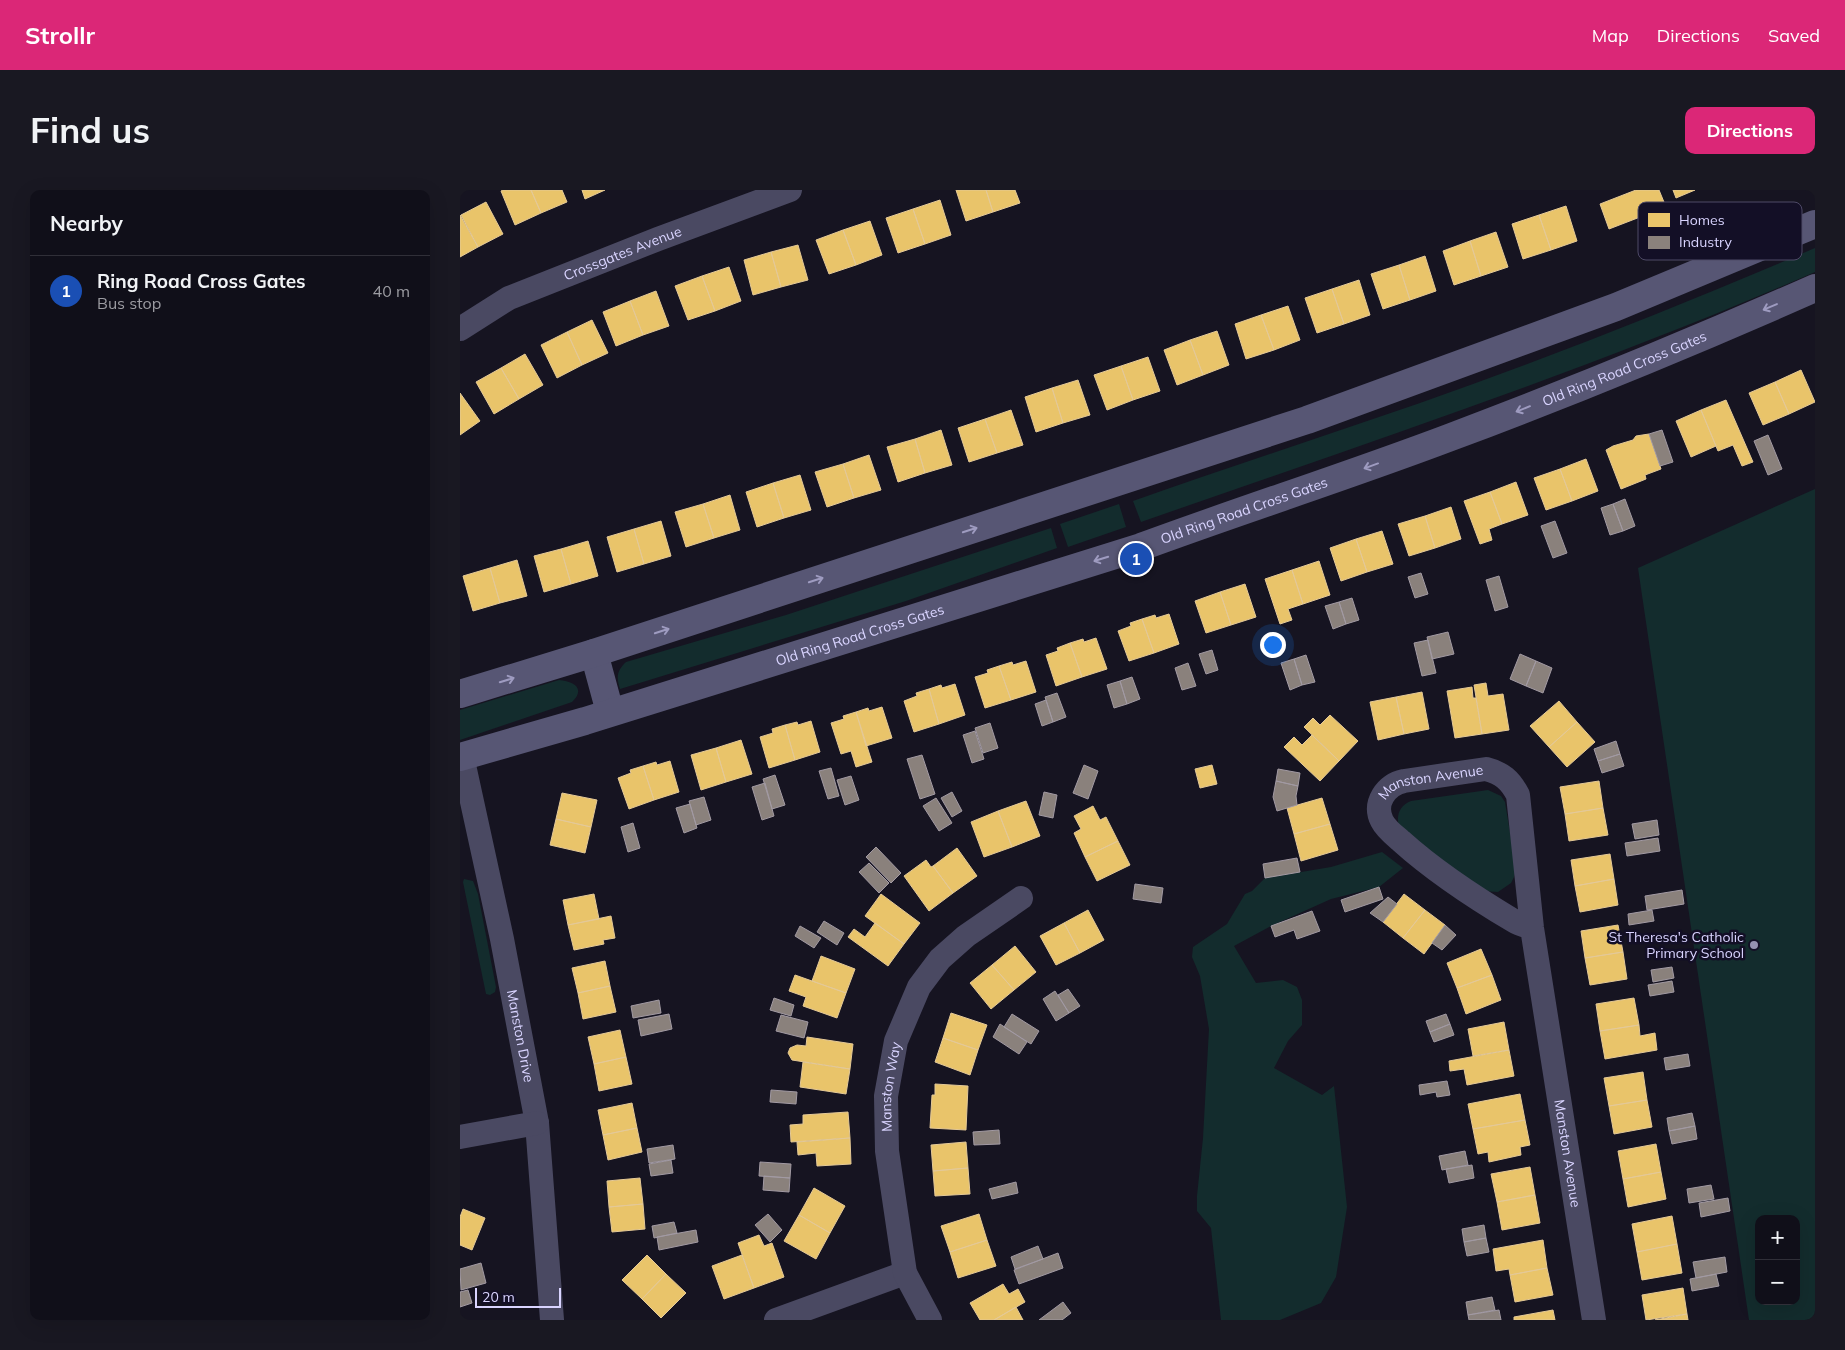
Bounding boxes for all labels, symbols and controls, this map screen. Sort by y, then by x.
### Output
text: Strollr [25,20,95,50]
text: Map [1592,24,1629,47]
text: Directions [1657,24,1740,47]
text: Saved [1768,24,1820,47]
button: Directions [1685,107,1815,154]
text: Find us [30,108,150,152]
legend [1638,202,1802,260]
text: Nearby [50,210,123,236]
text: Homes [1679,211,1725,229]
street label: Crossgates Avenue [561,222,684,284]
text: Industry [1679,233,1733,251]
text: Ring Road Cross Gates [97,269,306,293]
text: 1 [61,281,71,301]
text: 40 m [373,281,410,301]
text: Bus stop [97,293,161,313]
one-way arrow [1763,303,1778,313]
street label: Old Ring Road Cross Gates [1540,327,1709,410]
one-way arrow [1516,405,1531,414]
one-way arrow [1364,462,1379,471]
street label: Old Ring Road Cross Gates [1158,473,1330,548]
one-way arrow [962,524,978,534]
pin: 1 [1120,540,1152,578]
one-way arrow [1094,554,1110,564]
one-way arrow [808,575,823,584]
street label: Old Ring Road Cross Gates [773,600,946,670]
one-way arrow [653,625,669,635]
your location [1260,632,1286,658]
one-way arrow [498,674,514,684]
street label: Manston Avenue [1374,761,1484,803]
place label: St Theresa's Catholic Primary School [1608,928,1744,962]
marker: St Theresa's Catholic Primary School [1748,939,1760,951]
street label: Manston Drive [503,988,538,1084]
street label: Manston Way [877,1040,905,1132]
street label: Manston Avenue [1550,1098,1585,1209]
map controls [1755,1215,1800,1305]
button: + [1755,1215,1800,1260]
button: − [1755,1260,1800,1305]
scale bar [475,1285,561,1308]
text: 20 m [482,1288,515,1306]

